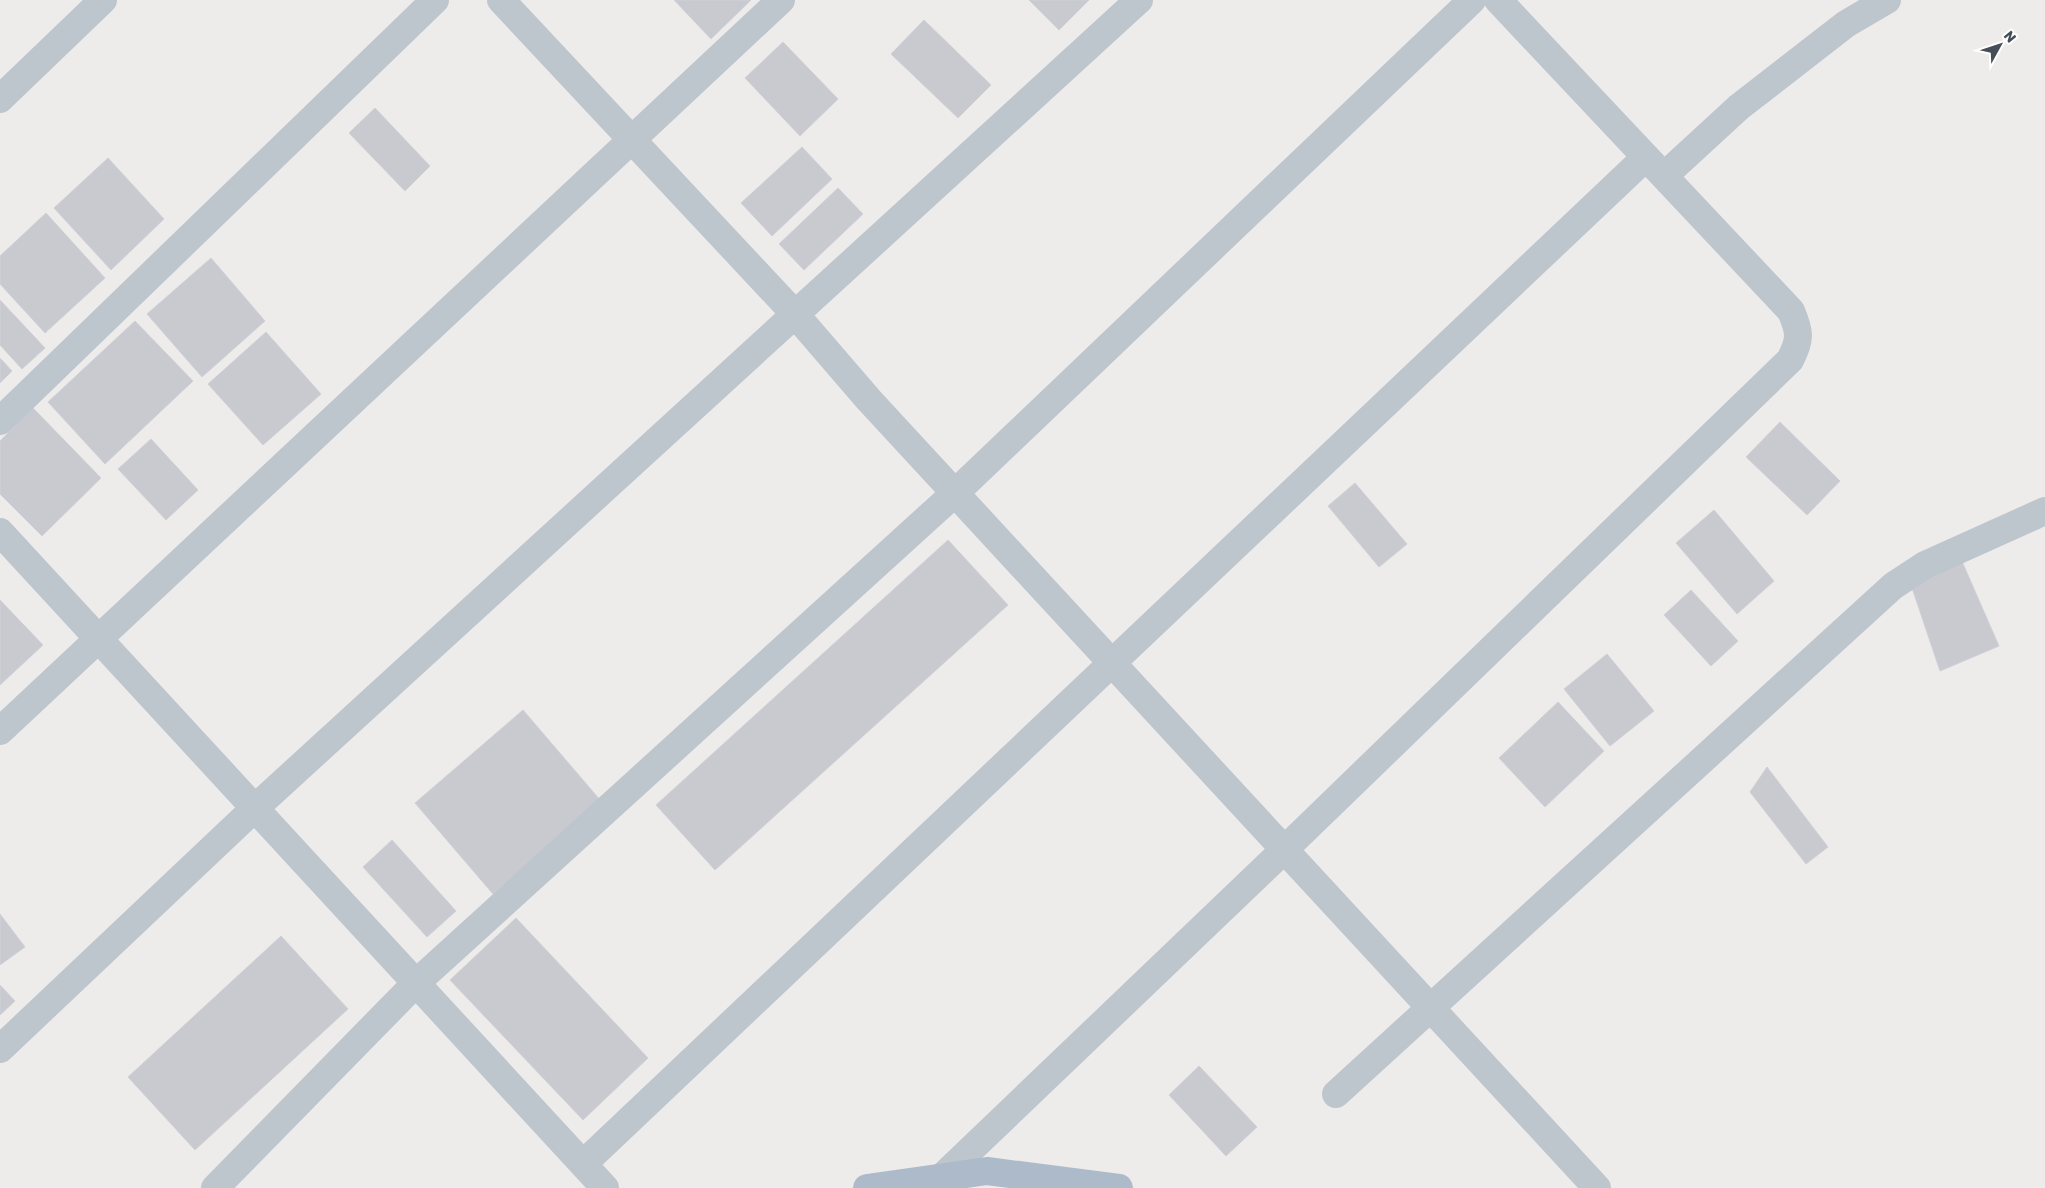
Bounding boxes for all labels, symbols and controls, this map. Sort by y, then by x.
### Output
north arrow [1975,20,2025,70]
text: N [2000,28,2019,46]

